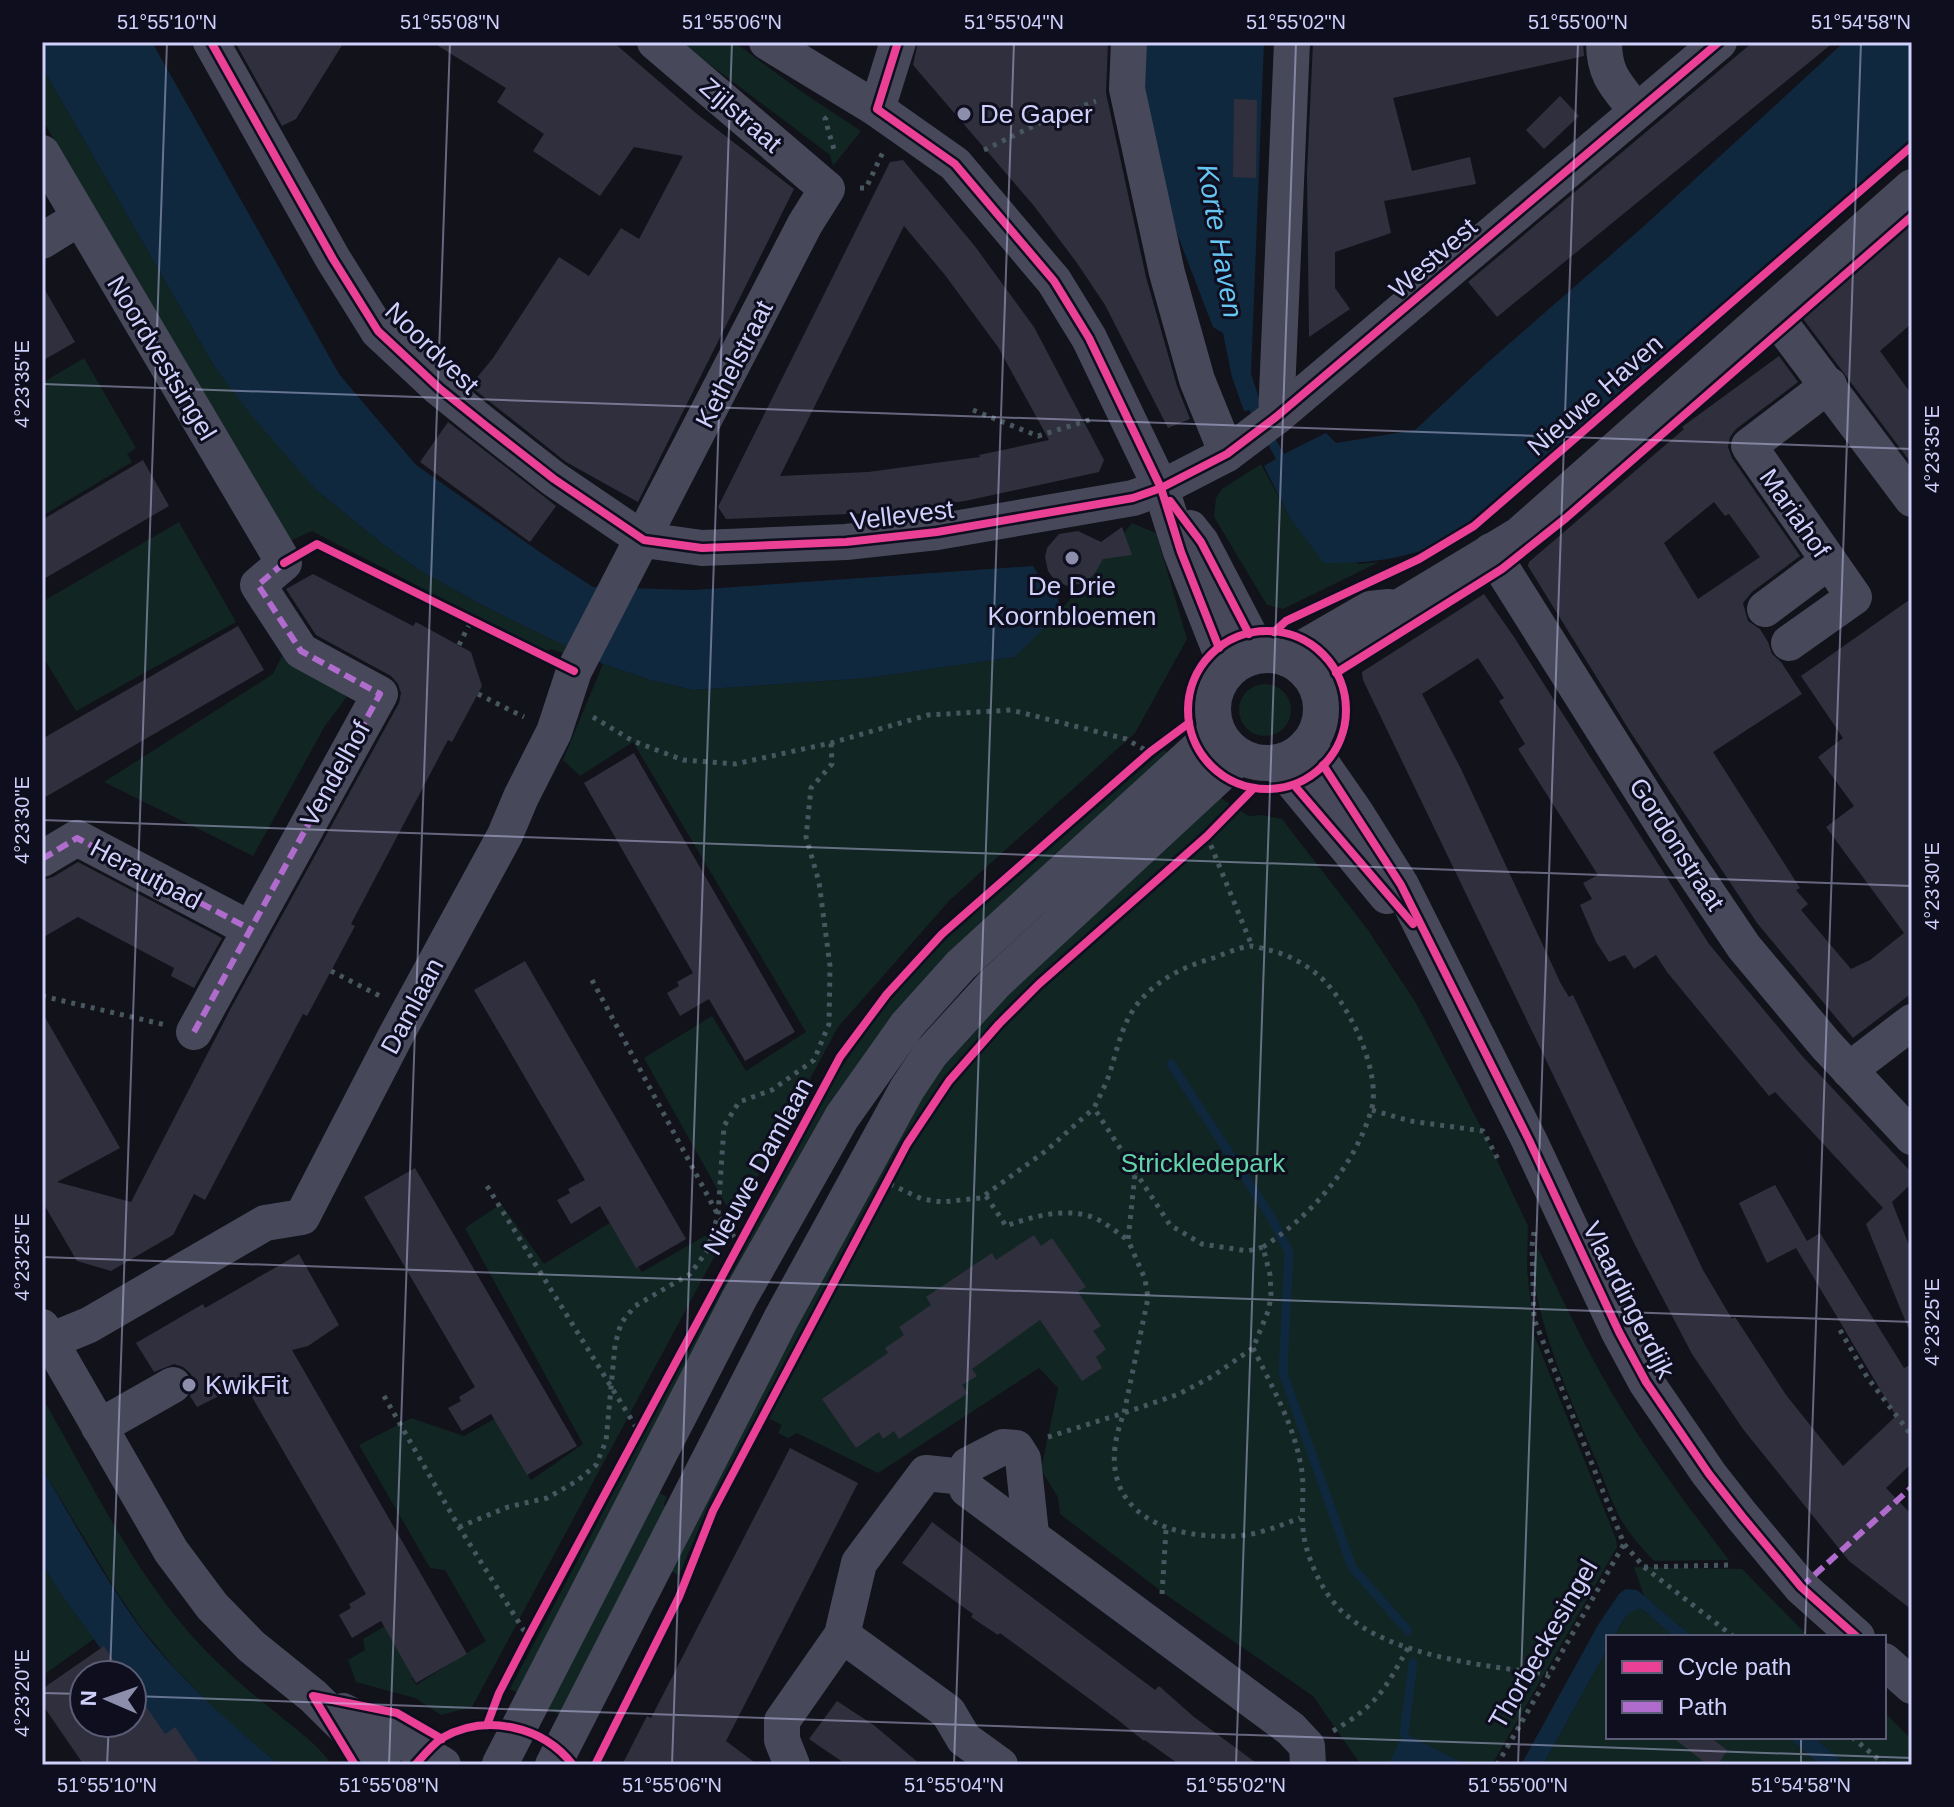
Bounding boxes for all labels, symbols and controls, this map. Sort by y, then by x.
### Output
text: 51°55'10"N [117,11,217,33]
text: 51°55'08"N [400,11,500,33]
text: 51°55'06"N [682,11,782,33]
text: 51°55'04"N [964,11,1064,33]
text: 51°55'02"N [1246,11,1346,33]
text: 51°55'00"N [1528,11,1628,33]
text: 51°54'58"N [1811,11,1911,33]
street label: Zijlstraat [694,71,788,159]
place label: De Gaper [980,99,1093,129]
marker: De Gaper [955,105,973,123]
water label: Korte Haven [1191,162,1249,320]
street label: Westvest [1383,211,1484,304]
street label: Noordvestsingel [101,270,223,446]
street label: Kethelstraat [689,295,779,433]
street label: Noordvest [379,296,486,400]
street label: Nieuwe Haven [1521,328,1669,462]
text: 4°23'35"E [11,340,33,428]
text: 4°23'35"E [1921,405,1943,493]
street label: Mariahof [1754,463,1837,564]
street label: Vellevest [849,494,956,536]
marker: De Drie Koornbloemen [1063,549,1081,567]
place label: De Drie Koornbloemen [987,571,1157,631]
street label: Vendelhof [294,715,377,832]
street label: Gordonstraat [1623,772,1731,916]
text: 4°23'30"E [11,776,33,864]
street label: Herautpad [85,832,207,916]
text: 4°23'30"E [1921,842,1943,930]
street label: Damlaan [374,953,450,1059]
street label: Nieuwe Damlaan [697,1072,819,1260]
park label: Strickledepark [1121,1148,1286,1178]
text: 4°23'25"E [11,1213,33,1301]
street label: Vlaardingerdijk [1577,1217,1682,1384]
text: 4°23'25"E [1921,1278,1943,1366]
place label: KwikFit [205,1370,290,1400]
marker: KwikFit [180,1376,198,1394]
street label: Thorbeckesingel [1482,1554,1604,1734]
legend [1606,1635,1886,1739]
text: 4°23'20"E [11,1649,33,1737]
text: Cycle path [1678,1653,1791,1680]
north arrow [68,1659,148,1739]
text: N [76,1690,101,1707]
text: Path [1678,1693,1727,1720]
text: 51°55'10"N [57,1774,157,1796]
text: 51°55'08"N [339,1774,439,1796]
text: 51°55'06"N [622,1774,722,1796]
text: 51°55'04"N [904,1774,1004,1796]
text: 51°55'02"N [1186,1774,1286,1796]
text: 51°55'00"N [1468,1774,1568,1796]
text: 51°54'58"N [1751,1774,1851,1796]

